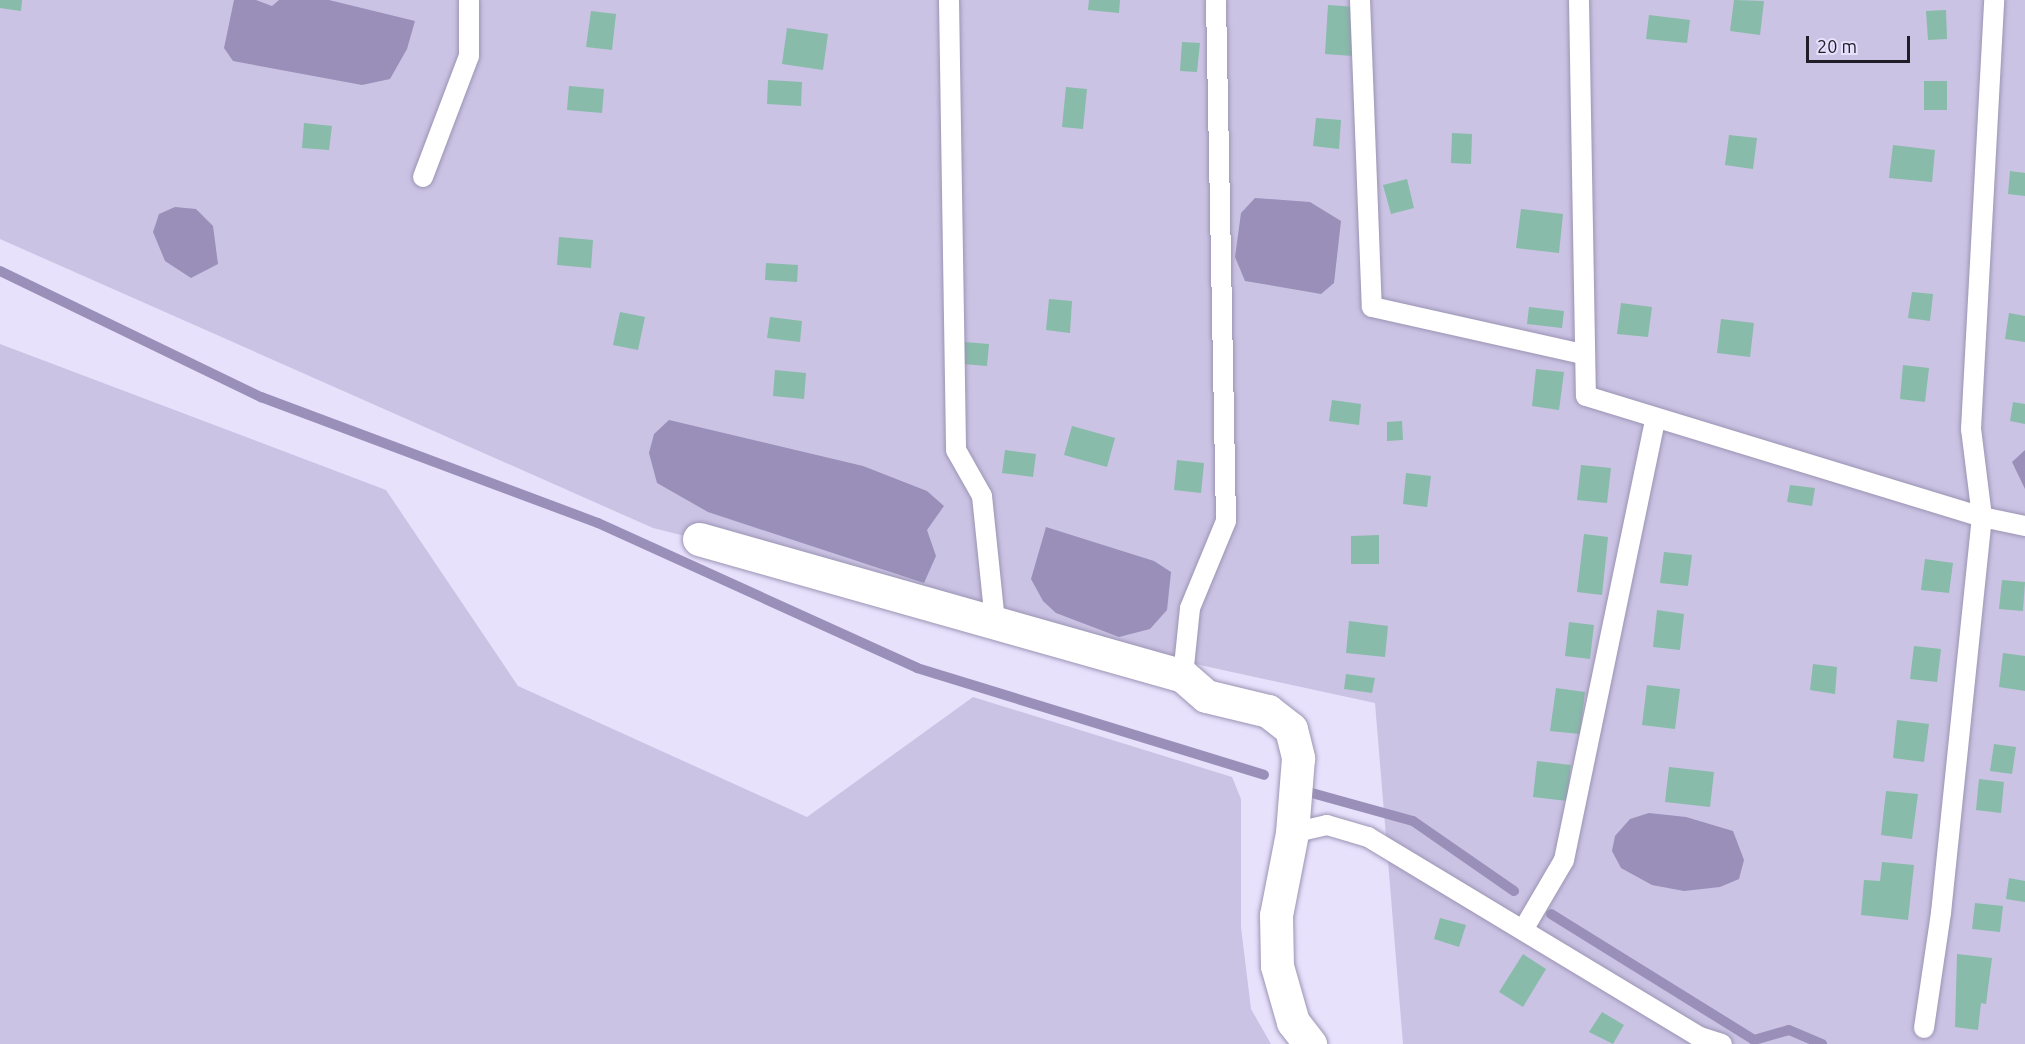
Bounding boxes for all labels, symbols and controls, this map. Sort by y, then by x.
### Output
scale bar [1809,24,1912,62]
text: 20 m [1817,36,1857,56]

